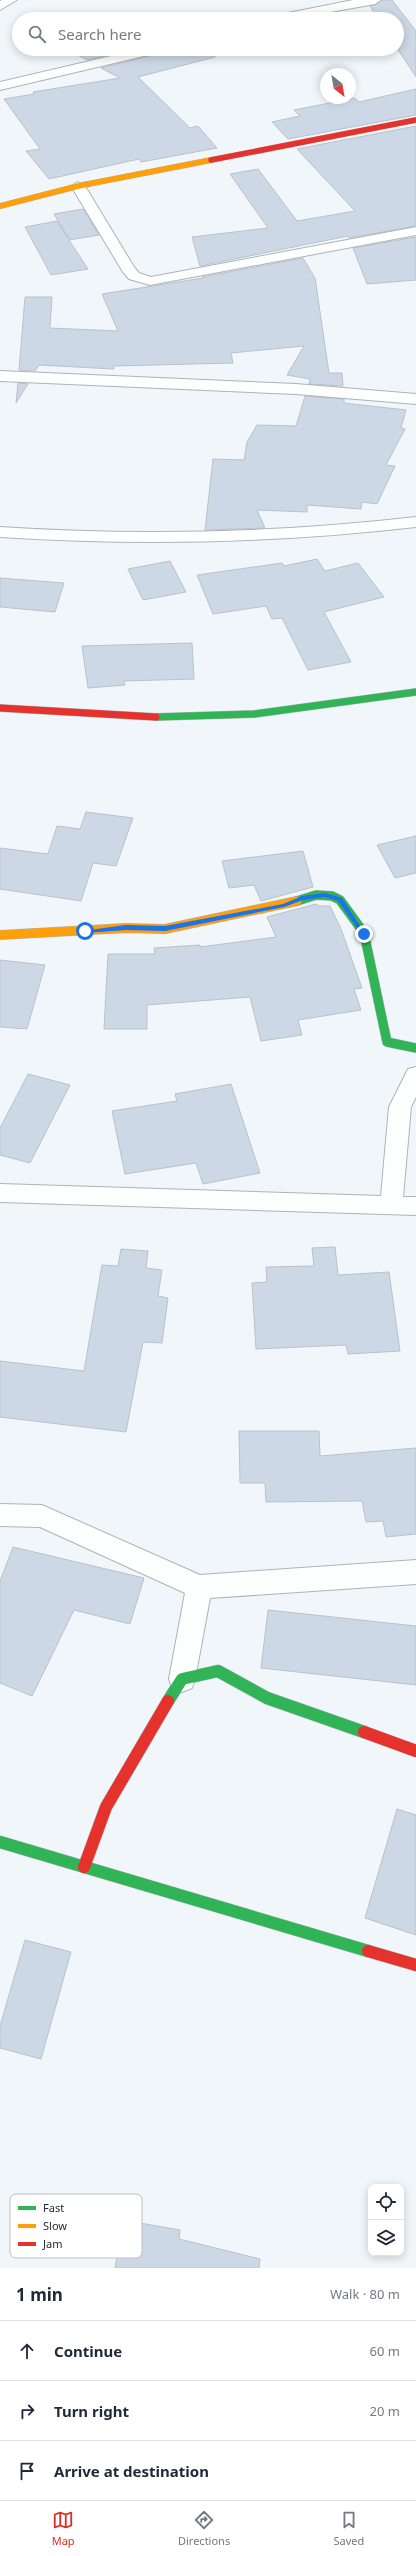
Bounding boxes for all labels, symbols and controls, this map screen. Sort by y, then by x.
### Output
search box [12,12,404,56]
icon: search [26,23,48,45]
text: Search here [58,24,141,44]
north arrow [320,68,356,104]
route start [76,922,94,940]
route end [355,925,373,943]
map controls [368,2184,404,2256]
button: locate [368,2184,404,2220]
legend [10,2194,142,2258]
text: Fast [43,2200,64,2215]
text: Slow [43,2218,67,2233]
button: layers [368,2220,404,2256]
text: Jam [42,2236,62,2251]
text: 1 min [16,2283,63,2306]
text: Walk · 80 m [330,2285,400,2303]
icon: ahead [16,2340,38,2362]
text: Continue [54,2341,122,2361]
text: 60 m [370,2342,400,2360]
icon: right [16,2400,38,2422]
text: Turn right [54,2401,129,2421]
text: 20 m [370,2402,400,2420]
icon: arrive [16,2460,38,2482]
text: Arrive at destination [54,2461,209,2481]
tab: Map [52,2509,75,2548]
tab: Directions [178,2509,230,2548]
tab: Saved [334,2509,364,2548]

